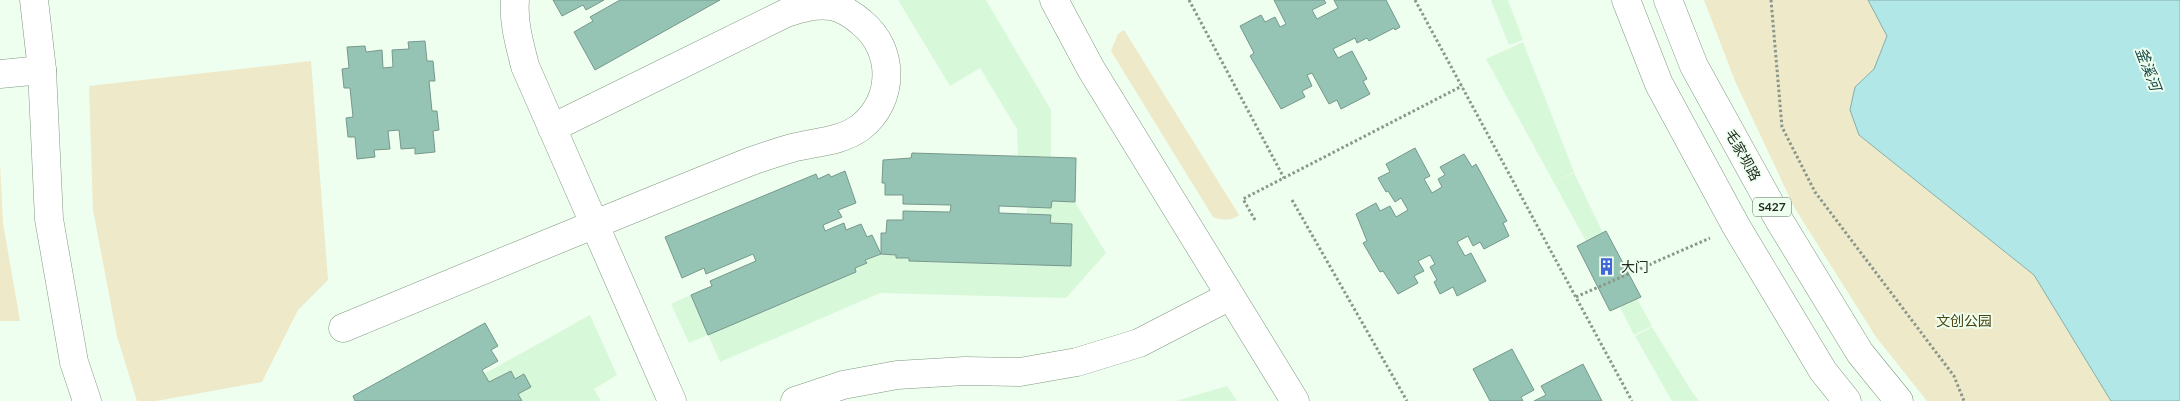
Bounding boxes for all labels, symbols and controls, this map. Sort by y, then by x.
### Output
water label: 釜溪河 [2132,44,2166,96]
street label: 毛家坝路 [1722,126,1764,183]
road number: S427 [1753,198,1791,216]
building icon: 大门 [1597,257,1617,277]
place label: 大门 [1621,258,1649,275]
park label: 文创公园 [1936,312,1992,329]

